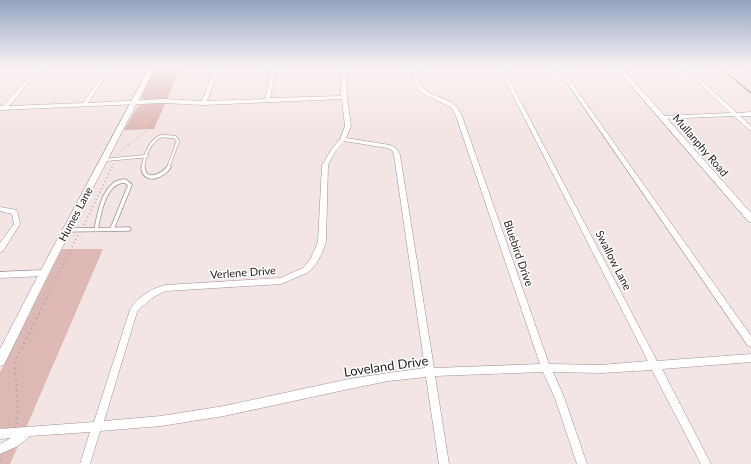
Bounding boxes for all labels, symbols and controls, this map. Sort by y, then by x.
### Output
street label: Mullanphy Road [671,111,731,179]
street label: Humes Lane [55,184,95,244]
street label: Bluebird Drive [502,218,536,288]
street label: Swallow Lane [593,228,635,292]
street label: Verlene Drive [210,263,276,281]
street label: Loveland Drive [343,352,429,380]

